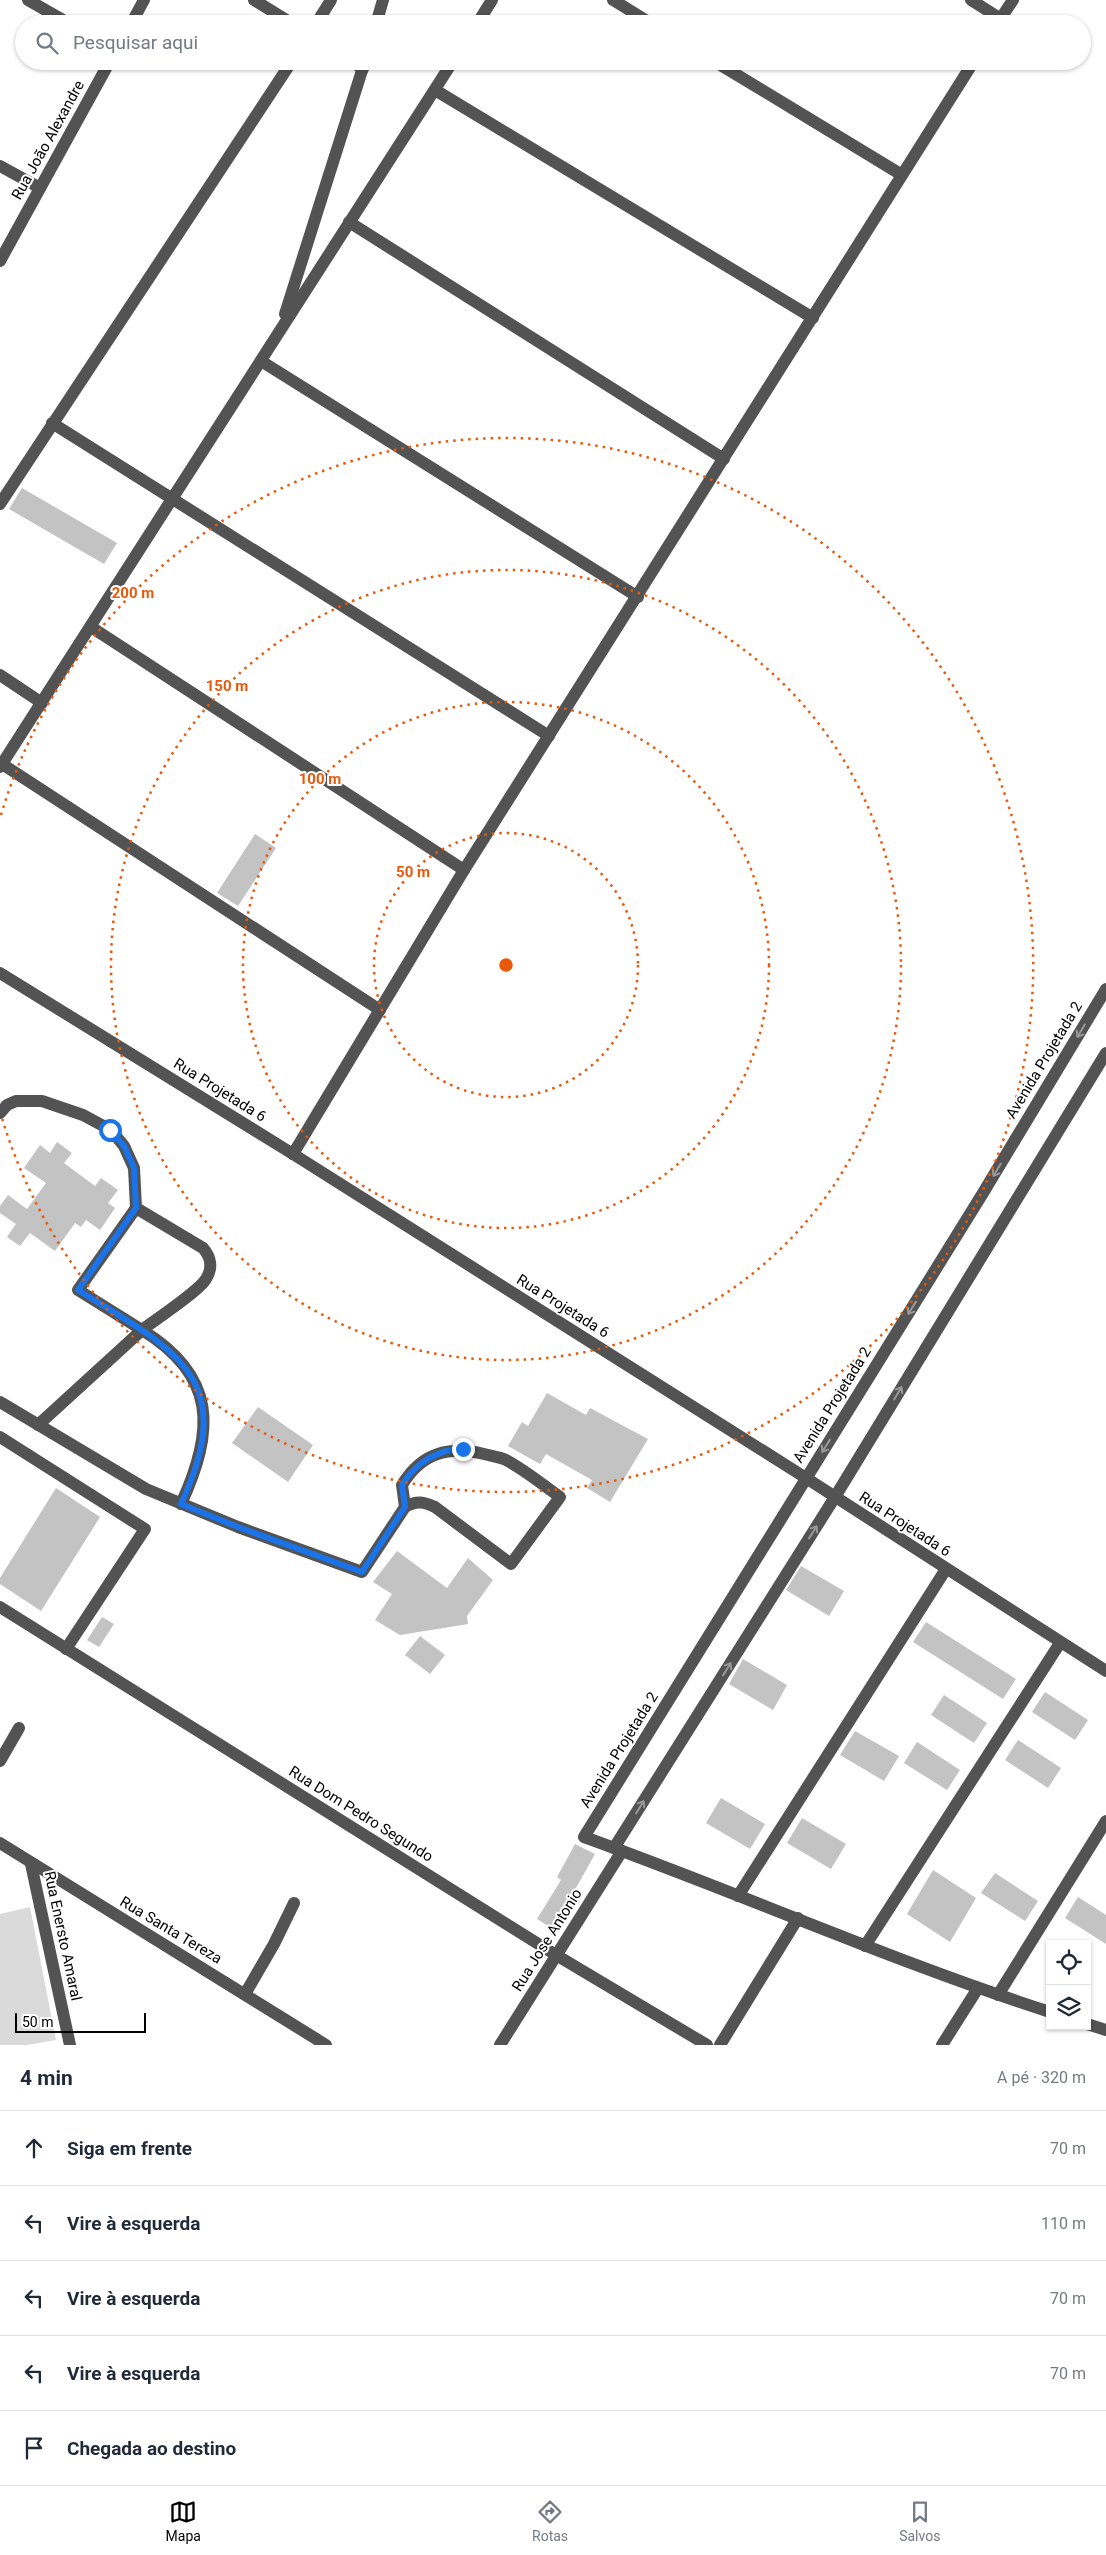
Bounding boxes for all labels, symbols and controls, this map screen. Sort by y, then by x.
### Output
search box [15,15,1091,70]
icon: search [33,29,61,57]
text: Pesquisar aqui [73,31,198,54]
street label: Rua João Alexandre [8,77,88,203]
text: 200 m [112,584,154,602]
text: 150 m [206,677,248,695]
text: 100 m [299,770,341,788]
text: 50 m [396,863,430,881]
centre of rings [497,956,515,974]
street label: Avenida Projetada 2 [1002,998,1086,1122]
one-way arrow [1075,1023,1085,1037]
street label: Rua Projetada 6 [170,1054,270,1126]
route start [99,1119,122,1142]
one-way arrow [992,1162,1002,1176]
street label: Rua Projetada 6 [513,1270,613,1342]
one-way arrow [906,1301,916,1315]
street label: Avenida Projetada 2 [789,1344,875,1466]
one-way arrow [893,1387,903,1401]
route end [452,1438,475,1461]
one-way arrow [821,1439,831,1453]
street label: Rua Projetada 6 [856,1488,954,1560]
one-way arrow [808,1525,818,1539]
one-way arrow [722,1663,732,1677]
street label: Avenida Projetada 2 [576,1689,662,1811]
street label: Rua Dom Pedro Segundo [286,1762,436,1866]
one-way arrow [635,1800,646,1814]
street label: Rua Enersto Amaral [41,1870,85,2002]
street label: Rua Jose Antonio [508,1885,586,1995]
street label: Rua Santa Tereza [117,1892,225,1968]
map controls [1046,1940,1091,2030]
button: locate [1046,1940,1091,1985]
button: layers [1046,1985,1091,2030]
scale bar [15,2010,146,2033]
text: 50 m [22,2014,54,2030]
text: 4 min [20,2066,73,2090]
text: A pé · 320 m [997,2068,1086,2087]
icon: ahead [20,2134,48,2162]
text: Siga em frente [67,2137,192,2160]
text: 70 m [1050,2139,1086,2158]
icon: left [20,2209,48,2237]
text: Vire à esquerda [67,2212,200,2235]
text: 110 m [1041,2214,1086,2233]
icon: left [20,2284,48,2312]
text: Vire à esquerda [67,2287,200,2310]
text: 70 m [1050,2289,1086,2308]
icon: left [20,2359,48,2387]
text: Vire à esquerda [67,2362,200,2385]
text: 70 m [1050,2364,1086,2383]
icon: arrive [20,2434,48,2462]
text: Chegada ao destino [67,2437,236,2460]
tab: Mapa [166,2498,201,2544]
tab: Rotas [532,2498,568,2544]
tab: Salvos [899,2498,940,2544]

